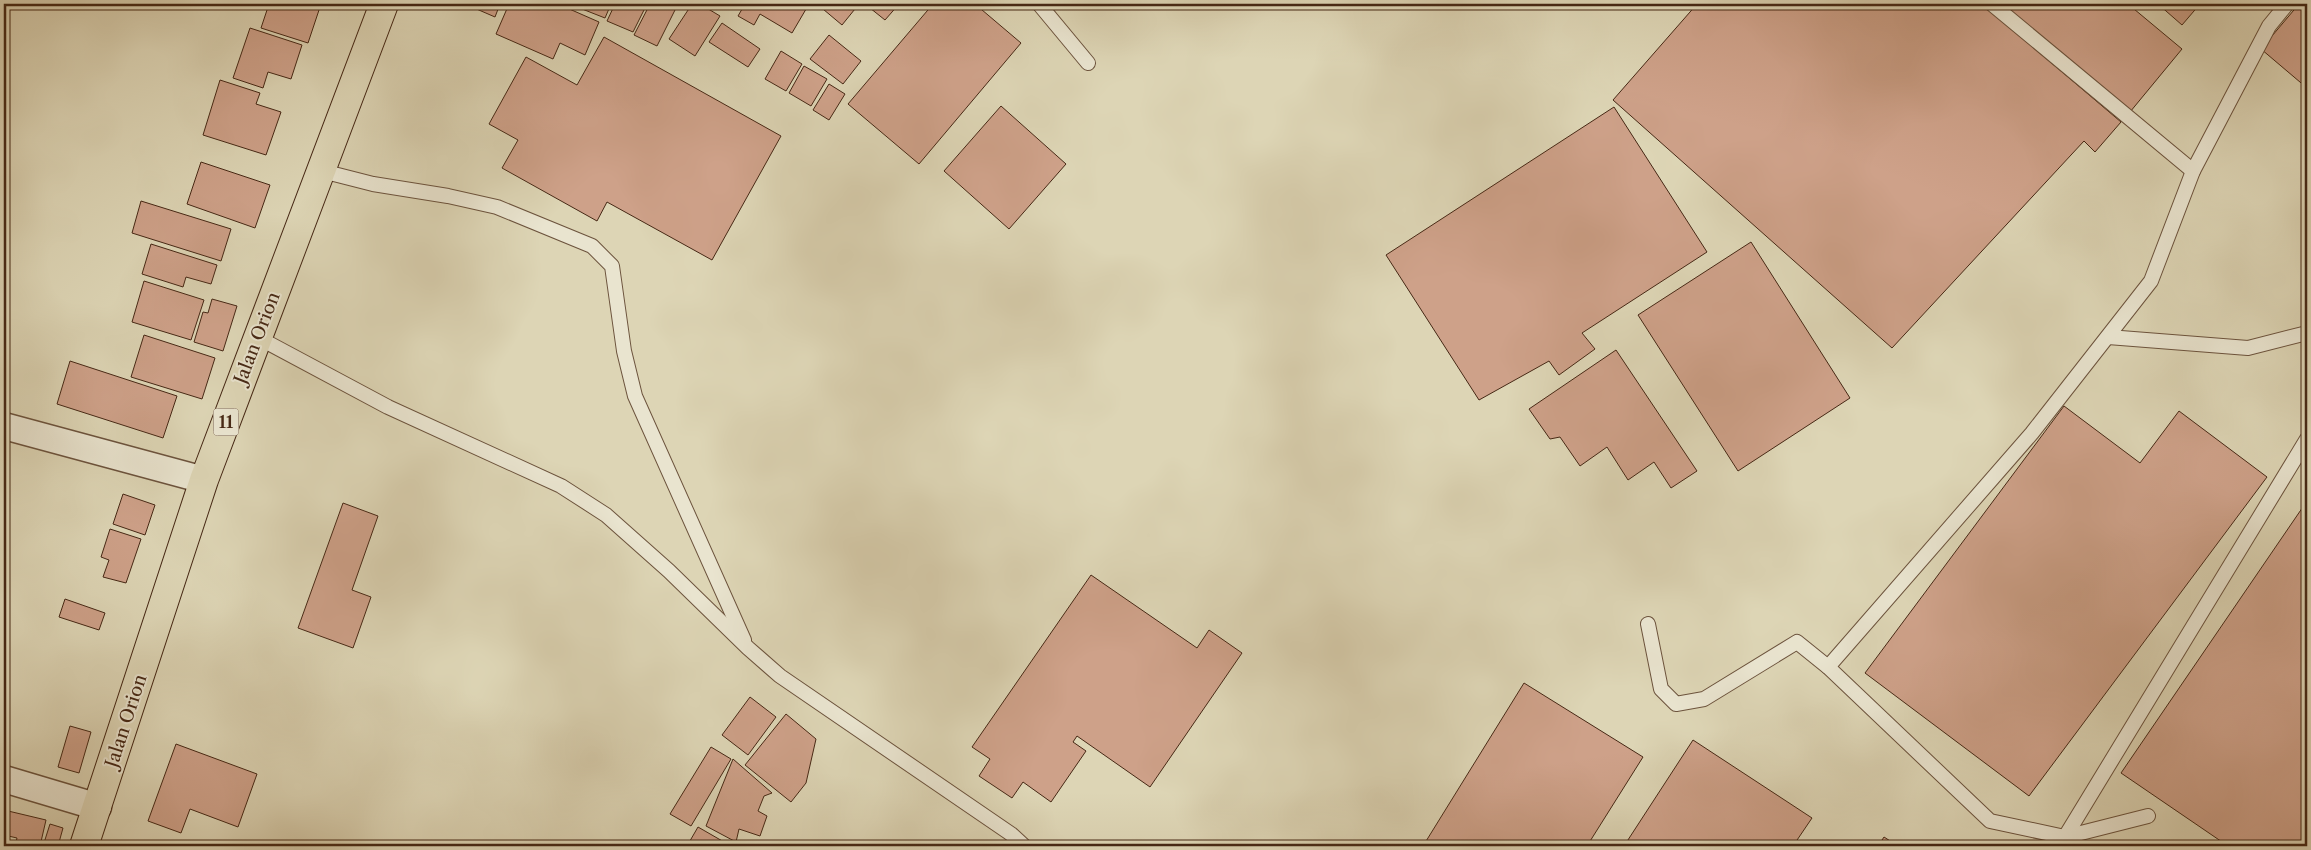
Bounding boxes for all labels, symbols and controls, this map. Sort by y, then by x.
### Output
street label: Jalan Orion [228,289,285,390]
road number: 11 [214,408,238,436]
street label: Jalan Orion [100,672,151,773]

